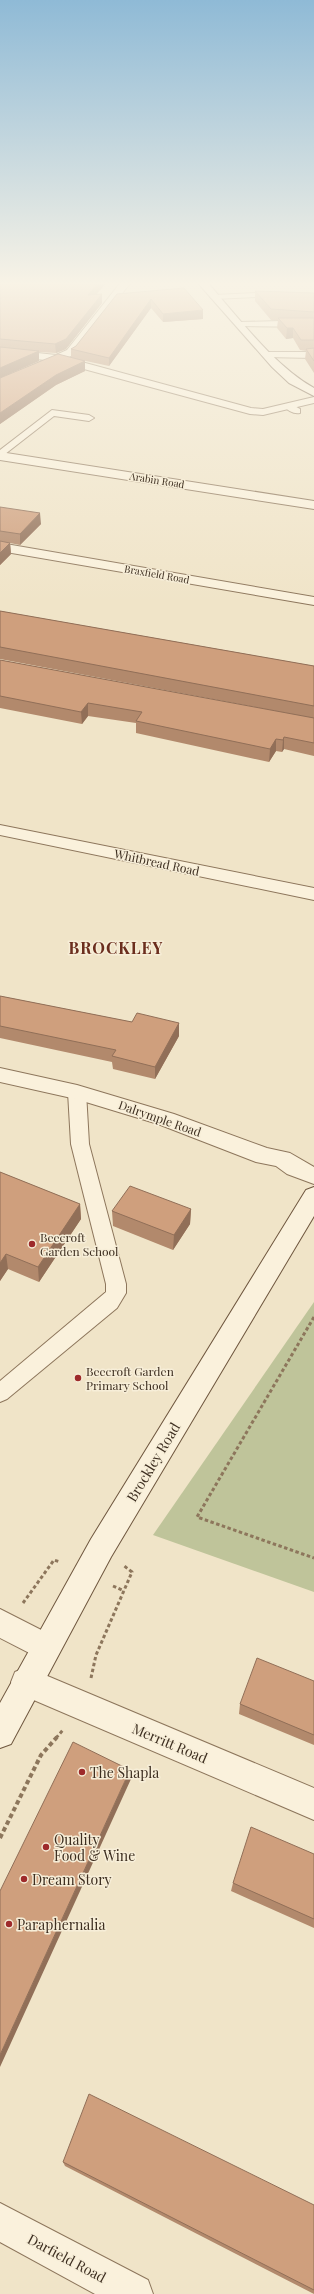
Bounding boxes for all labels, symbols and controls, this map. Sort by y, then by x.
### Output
street label: Arabin Road [128,469,186,491]
street label: Braxfield Road [123,561,191,587]
street label: Whitbread Road [112,845,201,879]
district label: BROCKLEY [69,937,163,958]
street label: Dalrymple Road [116,1096,204,1140]
place label: Beecroft Garden School [40,1229,119,1259]
marker: Beecroft Garden School [27,1239,37,1249]
place label: Beecroft Garden Primary School [86,1363,174,1393]
marker: Beecroft Garden Primary School [73,1373,83,1383]
street label: Brockley Road [122,1419,184,1505]
street label: Merritt Road [129,1719,211,1767]
place label: The Shapla [90,1763,159,1782]
marker: The Shapla [77,1767,87,1777]
place label: Quality Food & Wine [54,1830,135,1865]
marker: Quality Food & Wine [41,1842,51,1852]
place label: Dream Story [32,1870,112,1889]
marker: Dream Story [19,1874,29,1884]
place label: Paraphernalia [17,1915,105,1934]
marker: Paraphernalia [4,1919,14,1929]
street label: Darfield Road [24,2229,110,2287]

